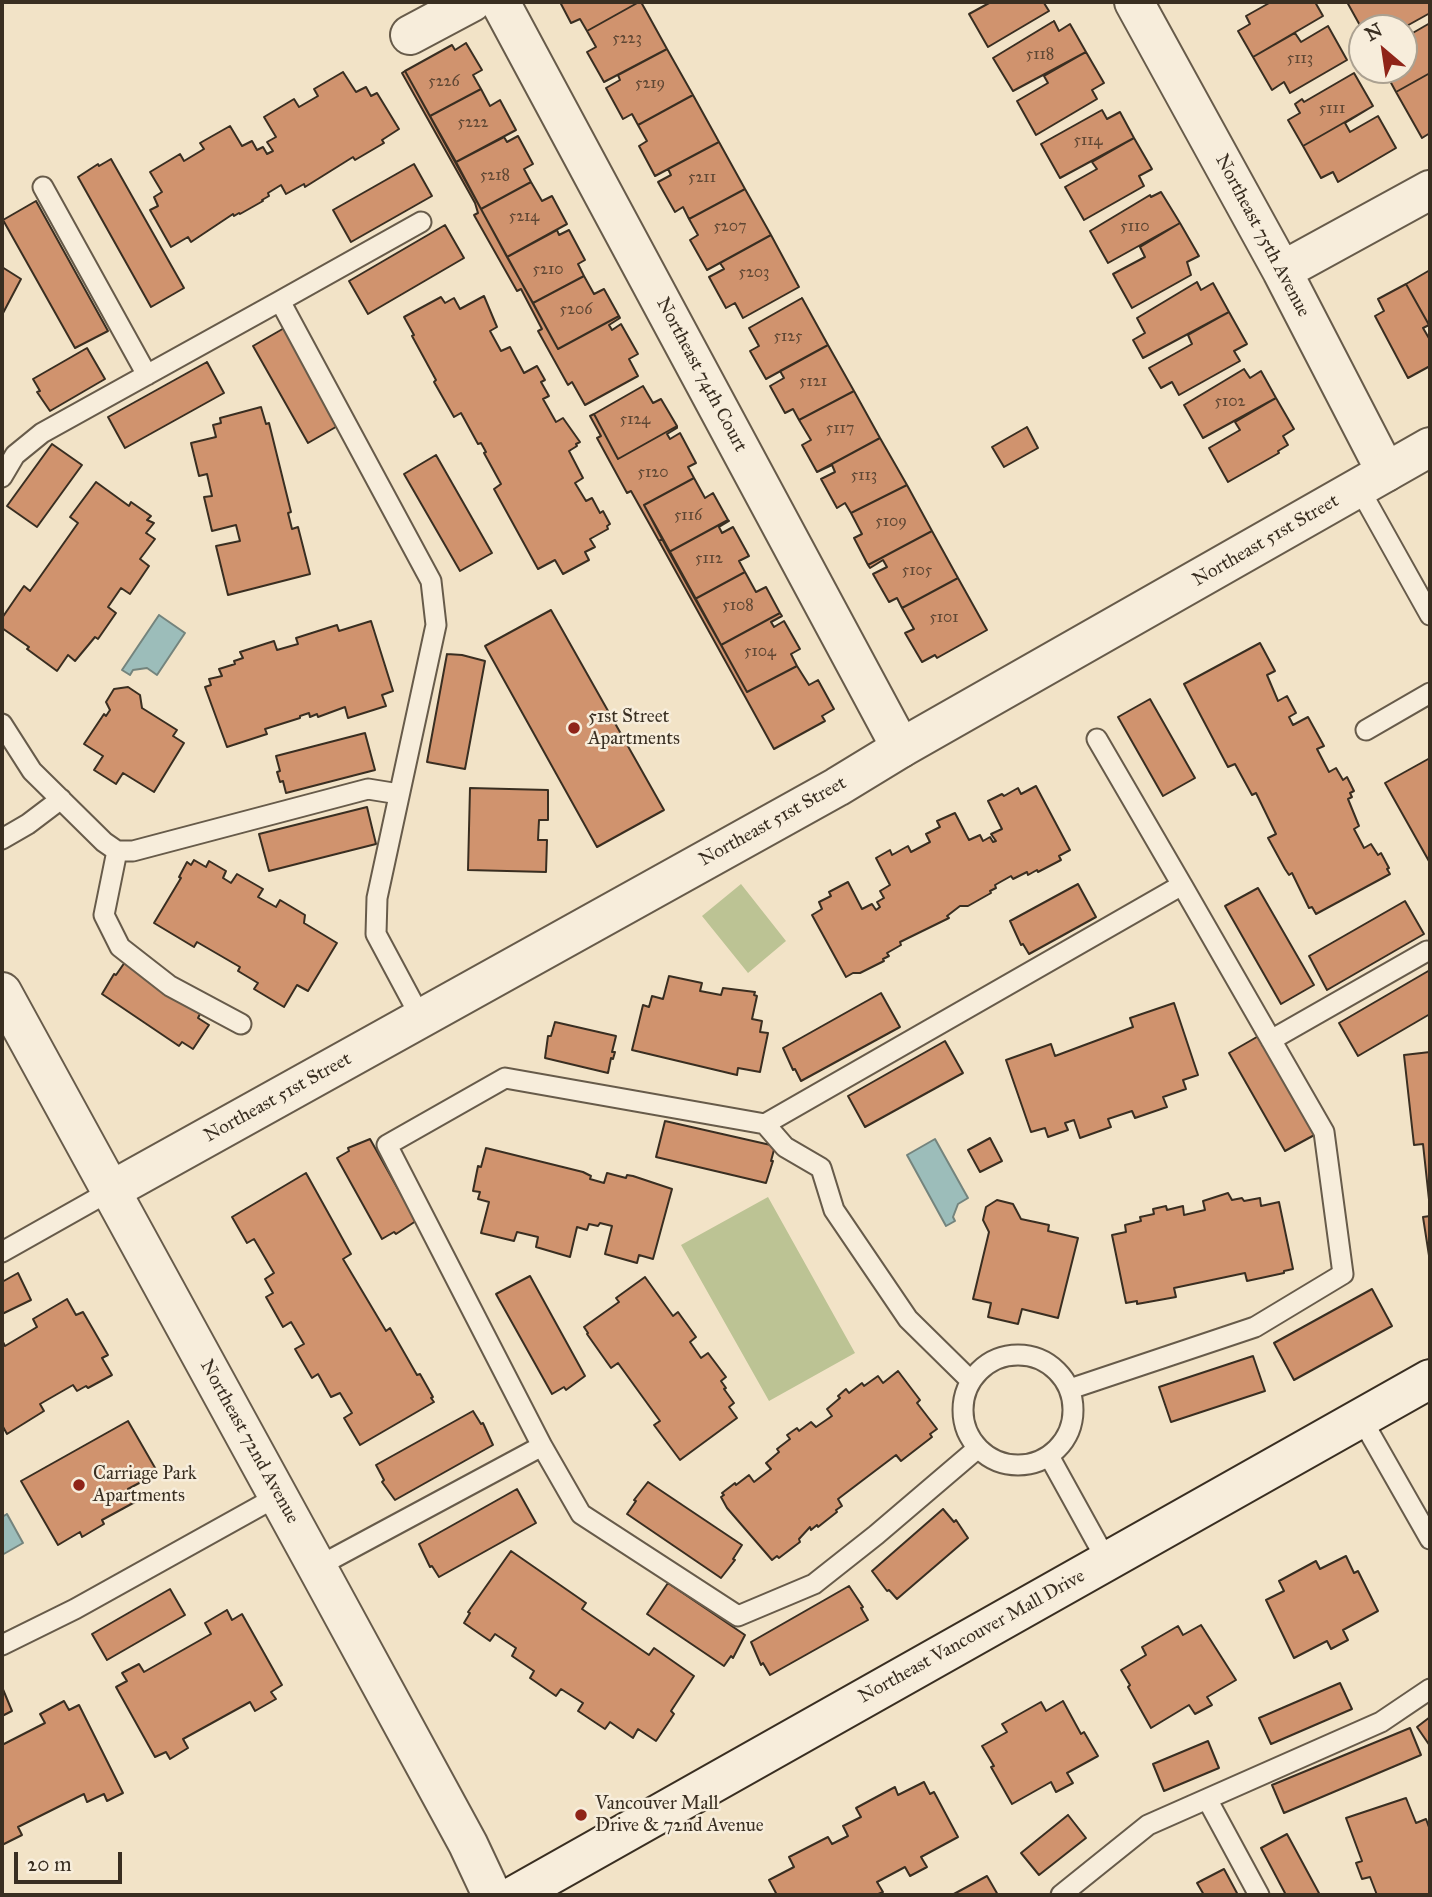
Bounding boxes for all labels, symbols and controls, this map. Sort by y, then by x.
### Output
north arrow [1348,14,1418,84]
text: N [1361,18,1386,46]
house number: 5223 [612,29,642,49]
house number: 5118 [1026,45,1054,65]
house number: 5113 [1287,49,1313,69]
house number: 5226 [428,72,460,92]
house number: 5219 [635,74,665,94]
house number: 5111 [1319,99,1345,119]
house number: 5222 [458,113,488,133]
house number: 5114 [1074,131,1102,151]
street label: Northeast 75th Avenue [1209,151,1315,321]
house number: 5218 [480,166,510,186]
house number: 5211 [688,168,716,188]
house number: 5214 [509,207,539,227]
house number: 5207 [713,217,747,237]
house number: 5110 [1120,217,1150,237]
house number: 5210 [533,260,563,280]
house number: 5203 [738,263,770,283]
street label: Northeast 74th Court [651,294,751,456]
house number: 5206 [560,300,592,320]
house number: 5125 [774,327,802,347]
house number: 5121 [799,372,827,392]
house number: 5102 [1215,392,1245,412]
house number: 5124 [620,410,650,430]
house number: 5117 [826,419,854,439]
house number: 5120 [638,463,668,483]
house number: 5113 [851,466,877,486]
street label: Northeast 51st Street [1189,490,1343,592]
house number: 5116 [674,506,702,526]
house number: 5109 [875,512,907,532]
house number: 5112 [695,549,723,569]
house number: 5105 [902,561,932,581]
house number: 5108 [722,596,754,616]
house number: 5101 [929,608,959,628]
house number: 5104 [744,642,776,662]
place label: 51st Street Apartments [588,706,680,750]
marker: 51st Street Apartments [566,720,582,736]
street label: Northeast 51st Street [695,772,851,872]
street label: Northeast 51st Street [200,1048,356,1148]
street label: Northeast 72nd Avenue [194,1356,304,1528]
place label: Carriage Park Apartments [93,1463,197,1507]
marker: Carriage Park Apartments [71,1477,87,1493]
street label: Northeast Vancouver Mall Drive [855,1565,1089,1709]
place label: Vancouver Mall Drive & 72nd Avenue [595,1793,764,1837]
marker: Vancouver Mall Drive & 72nd Avenue [573,1807,589,1823]
scale bar [18,1838,126,1882]
text: 20 m [27,1851,72,1877]

